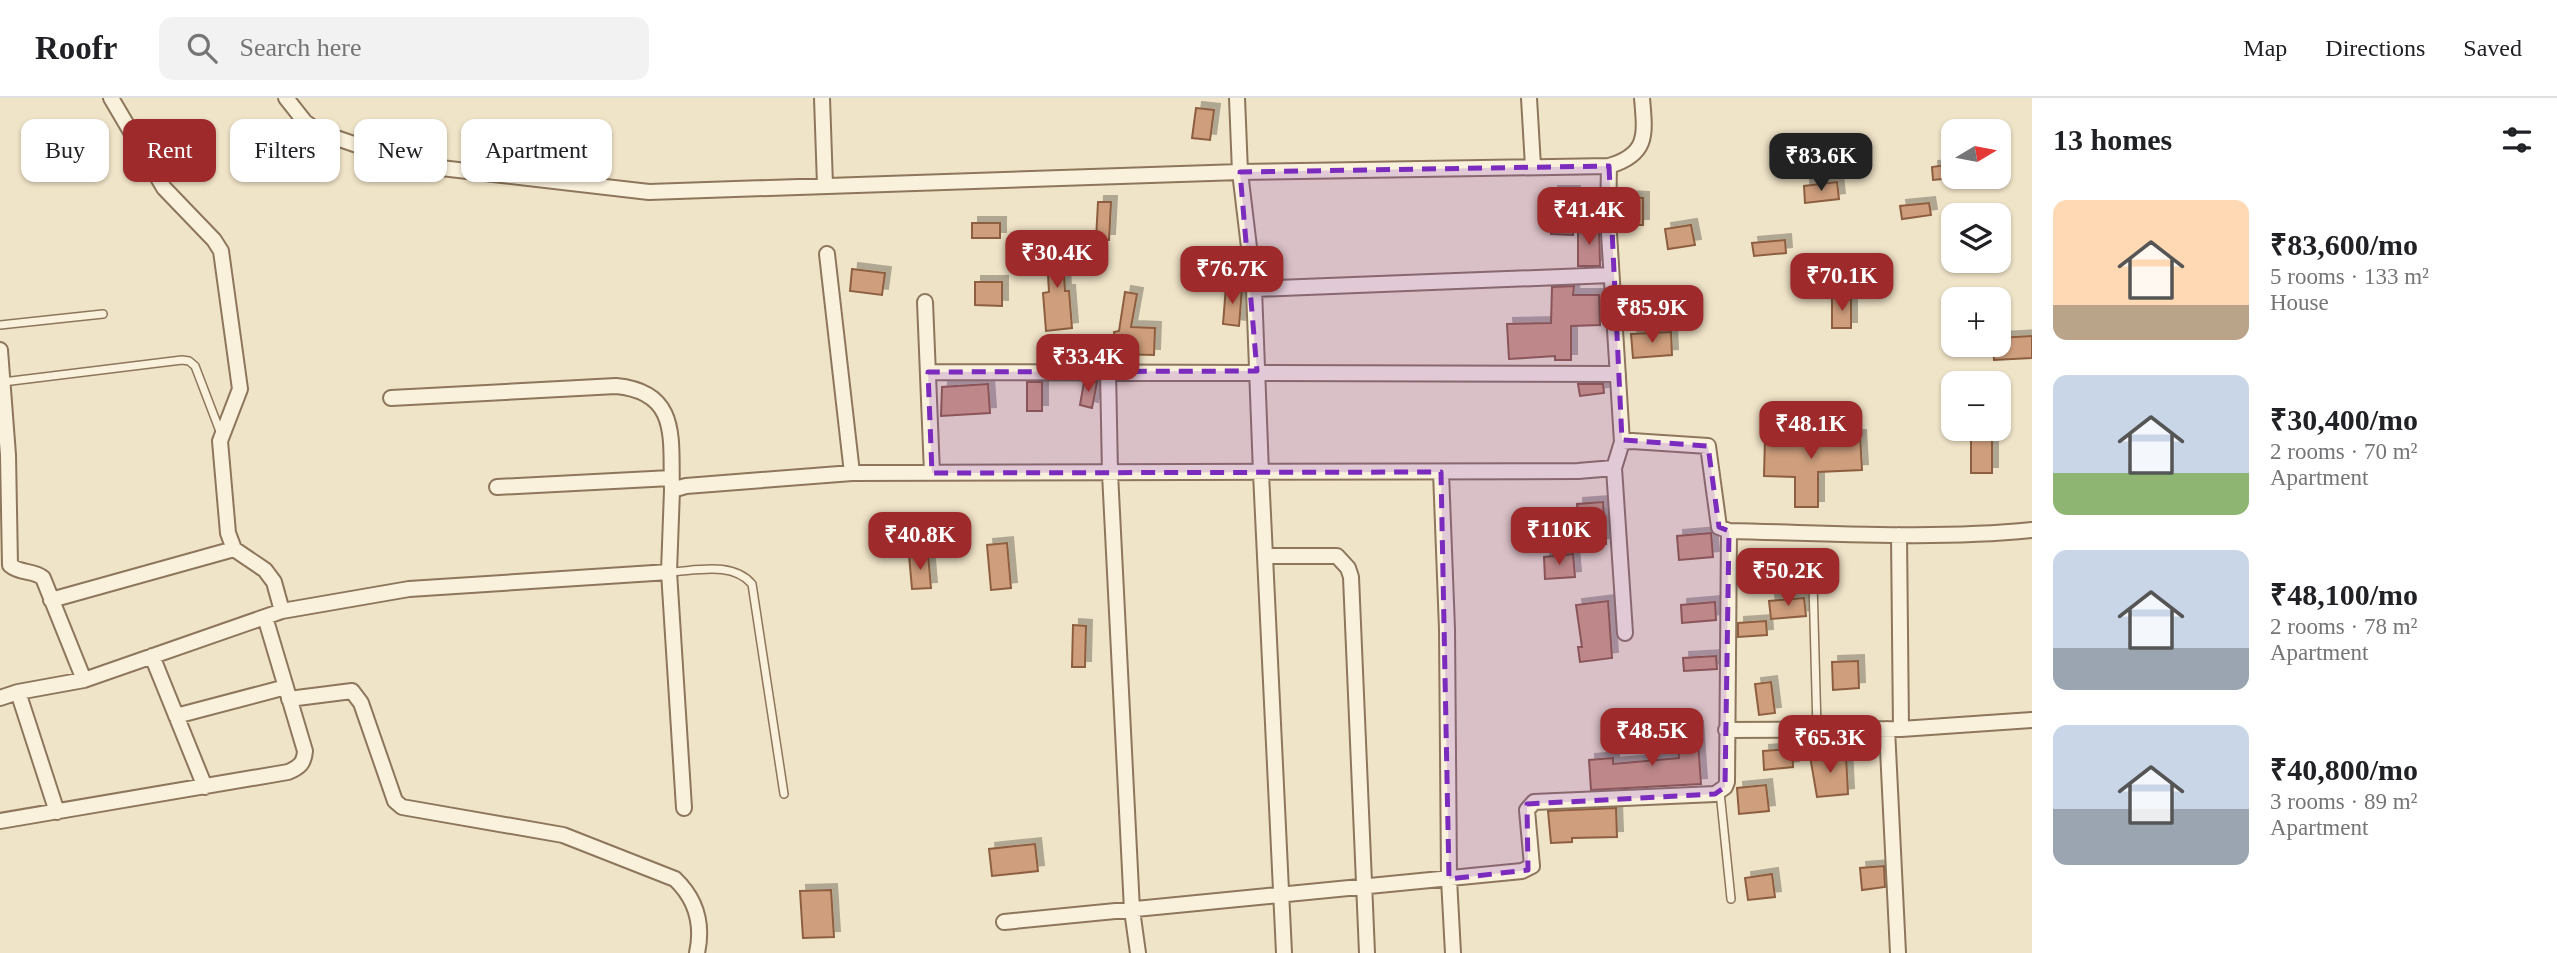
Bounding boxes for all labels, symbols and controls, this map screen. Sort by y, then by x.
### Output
search box [159,17,649,80]
icon: search [183,29,221,67]
text: Roofr [35,30,117,66]
text: Search here [239,33,361,62]
text: Map [2243,35,2287,61]
text: Directions [2325,35,2425,61]
text: Saved [2463,35,2522,61]
chip: Buy [21,119,109,182]
chip: Rent [123,119,216,182]
chip: Filters [230,119,340,182]
chip: New [354,119,447,182]
chip: Apartment [461,119,612,182]
north arrow [1941,119,2011,189]
map controls [1941,119,2011,441]
icon: filters [2498,121,2536,159]
text: 13 homes [2053,123,2172,156]
pin: ₹83.6K [1764,134,1878,193]
text: ₹83.6K [1785,143,1857,168]
pin: ₹41.4K [1532,188,1646,247]
text: ₹41.4K [1553,197,1625,222]
button: layers [1941,203,2011,273]
icon: home [2109,228,2193,312]
text: ₹83,600/mo [2270,228,2418,261]
pin: ₹30.4K [1000,230,1114,290]
text: ₹30.4K [1021,240,1093,265]
pin: ₹76.7K [1175,246,1289,306]
pin: ₹70.1K [1785,254,1899,313]
text: ₹76.7K [1196,256,1268,281]
text: ₹70.1K [1806,263,1878,288]
text: 5 rooms · 133 m² [2270,264,2429,289]
pin: ₹85.9K [1595,286,1709,345]
button: + [1941,287,2011,357]
text: House [2270,290,2329,315]
text: ₹85.9K [1616,295,1688,320]
pin: ₹33.4K [1031,334,1145,394]
text: ₹33.4K [1052,344,1124,369]
button: − [1941,371,2011,441]
pin: ₹48.1K [1754,402,1868,461]
icon: home [2109,403,2193,487]
text: ₹30,400/mo [2270,403,2418,436]
text: ₹48.1K [1775,411,1847,436]
text: 2 rooms · 70 m² [2270,439,2417,464]
text: Apartment [2270,465,2368,490]
pin: ₹110K [1510,508,1608,567]
pin: ₹40.8K [863,512,977,572]
text: ₹110K [1527,517,1591,542]
text: ₹40.8K [884,522,956,547]
pin: ₹50.2K [1731,548,1845,608]
text: ₹50.2K [1752,558,1824,583]
icon: home [2109,578,2193,662]
text: ₹48,100/mo [2270,578,2418,611]
text: 2 rooms · 78 m² [2270,614,2417,639]
text: Apartment [2270,640,2368,665]
pin: ₹48.5K [1595,708,1709,768]
pin: ₹65.3K [1773,716,1887,775]
text: ₹48.5K [1616,718,1688,743]
text: ₹65.3K [1794,725,1866,750]
icon: home [2109,753,2193,837]
text: ₹40,800/mo [2270,753,2418,786]
text: 3 rooms · 89 m² [2270,789,2417,814]
text: Apartment [2270,815,2368,840]

